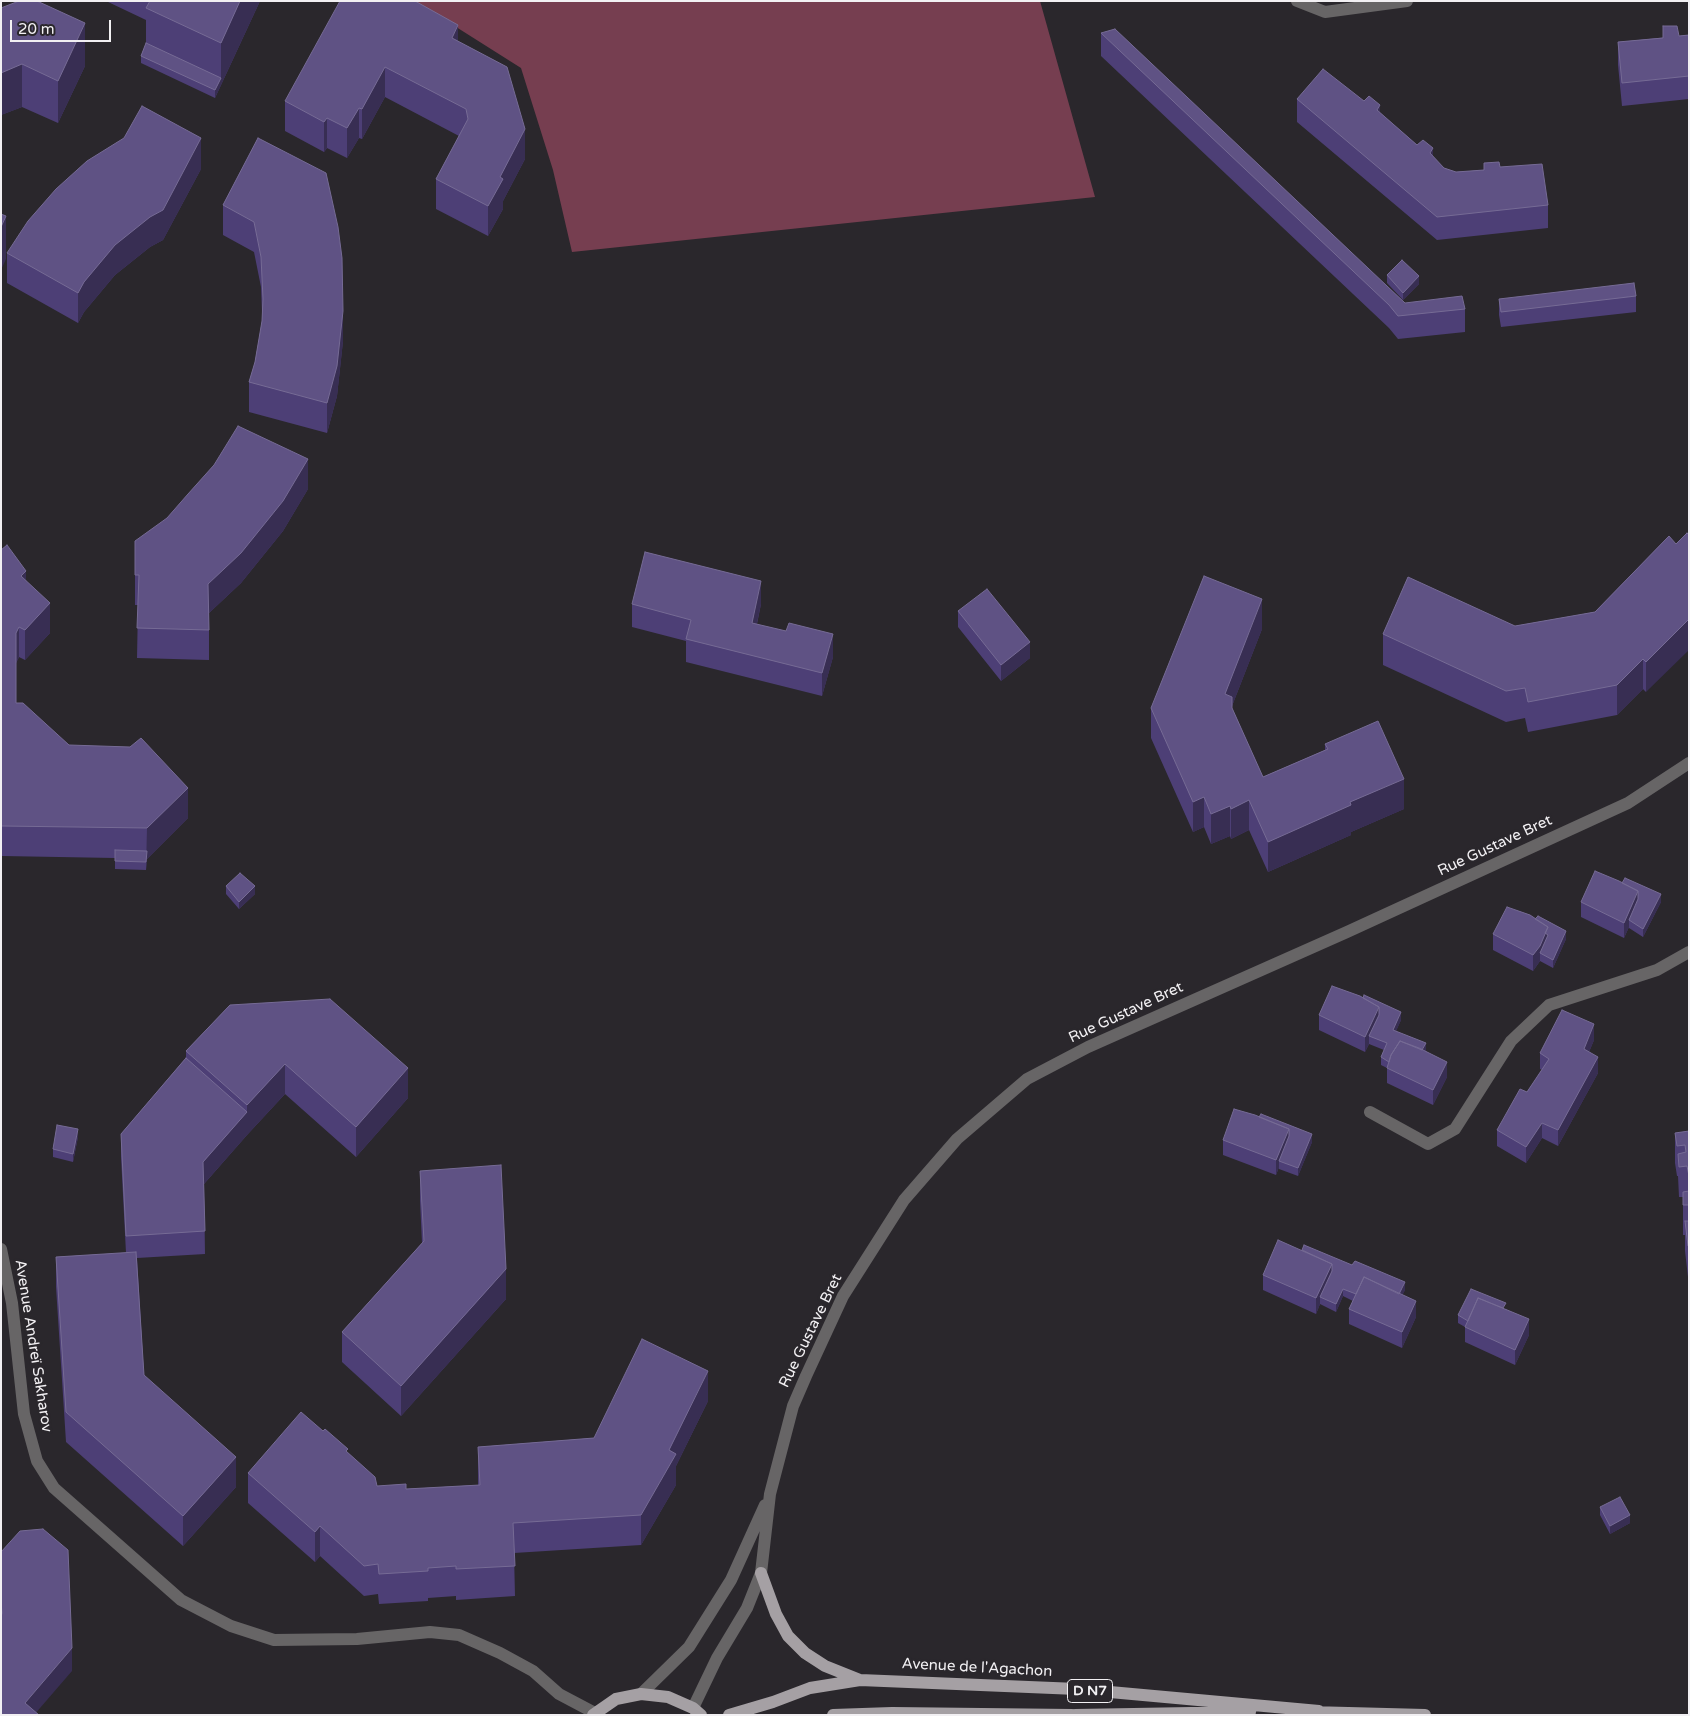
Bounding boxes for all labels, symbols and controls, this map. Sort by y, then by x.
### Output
scale bar [12,10,114,42]
text: 20 m [18,20,55,38]
street label: Rue Gustave Bret [1435,812,1555,880]
street label: Rue Gustave Bret [1066,979,1186,1047]
street label: Avenue Andreï Sakharov [10,1258,56,1434]
street label: Rue Gustave Bret [776,1271,846,1391]
street label: Avenue de l'Agachon [901,1655,1053,1681]
road number: D N7 [1068,1680,1112,1702]

